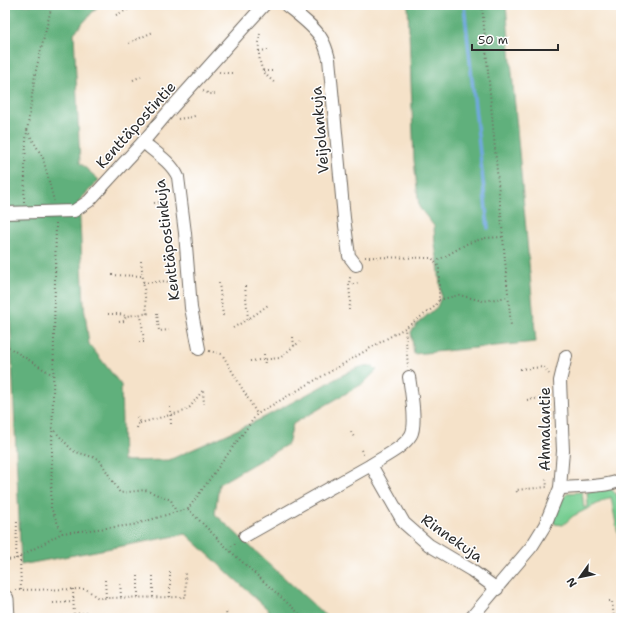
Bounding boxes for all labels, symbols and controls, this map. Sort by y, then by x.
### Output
scale bar [472,26,558,52]
text: 50 m [478,32,508,48]
street label: Kenttäpostintie [91,77,181,173]
street label: Veijolankuja [306,85,334,174]
street label: Kenttäpostinkuja [150,177,184,302]
street label: Ahmalantie [535,387,555,471]
street label: Rinnekuja [417,509,487,567]
north arrow [560,557,600,597]
text: N [563,574,581,590]

